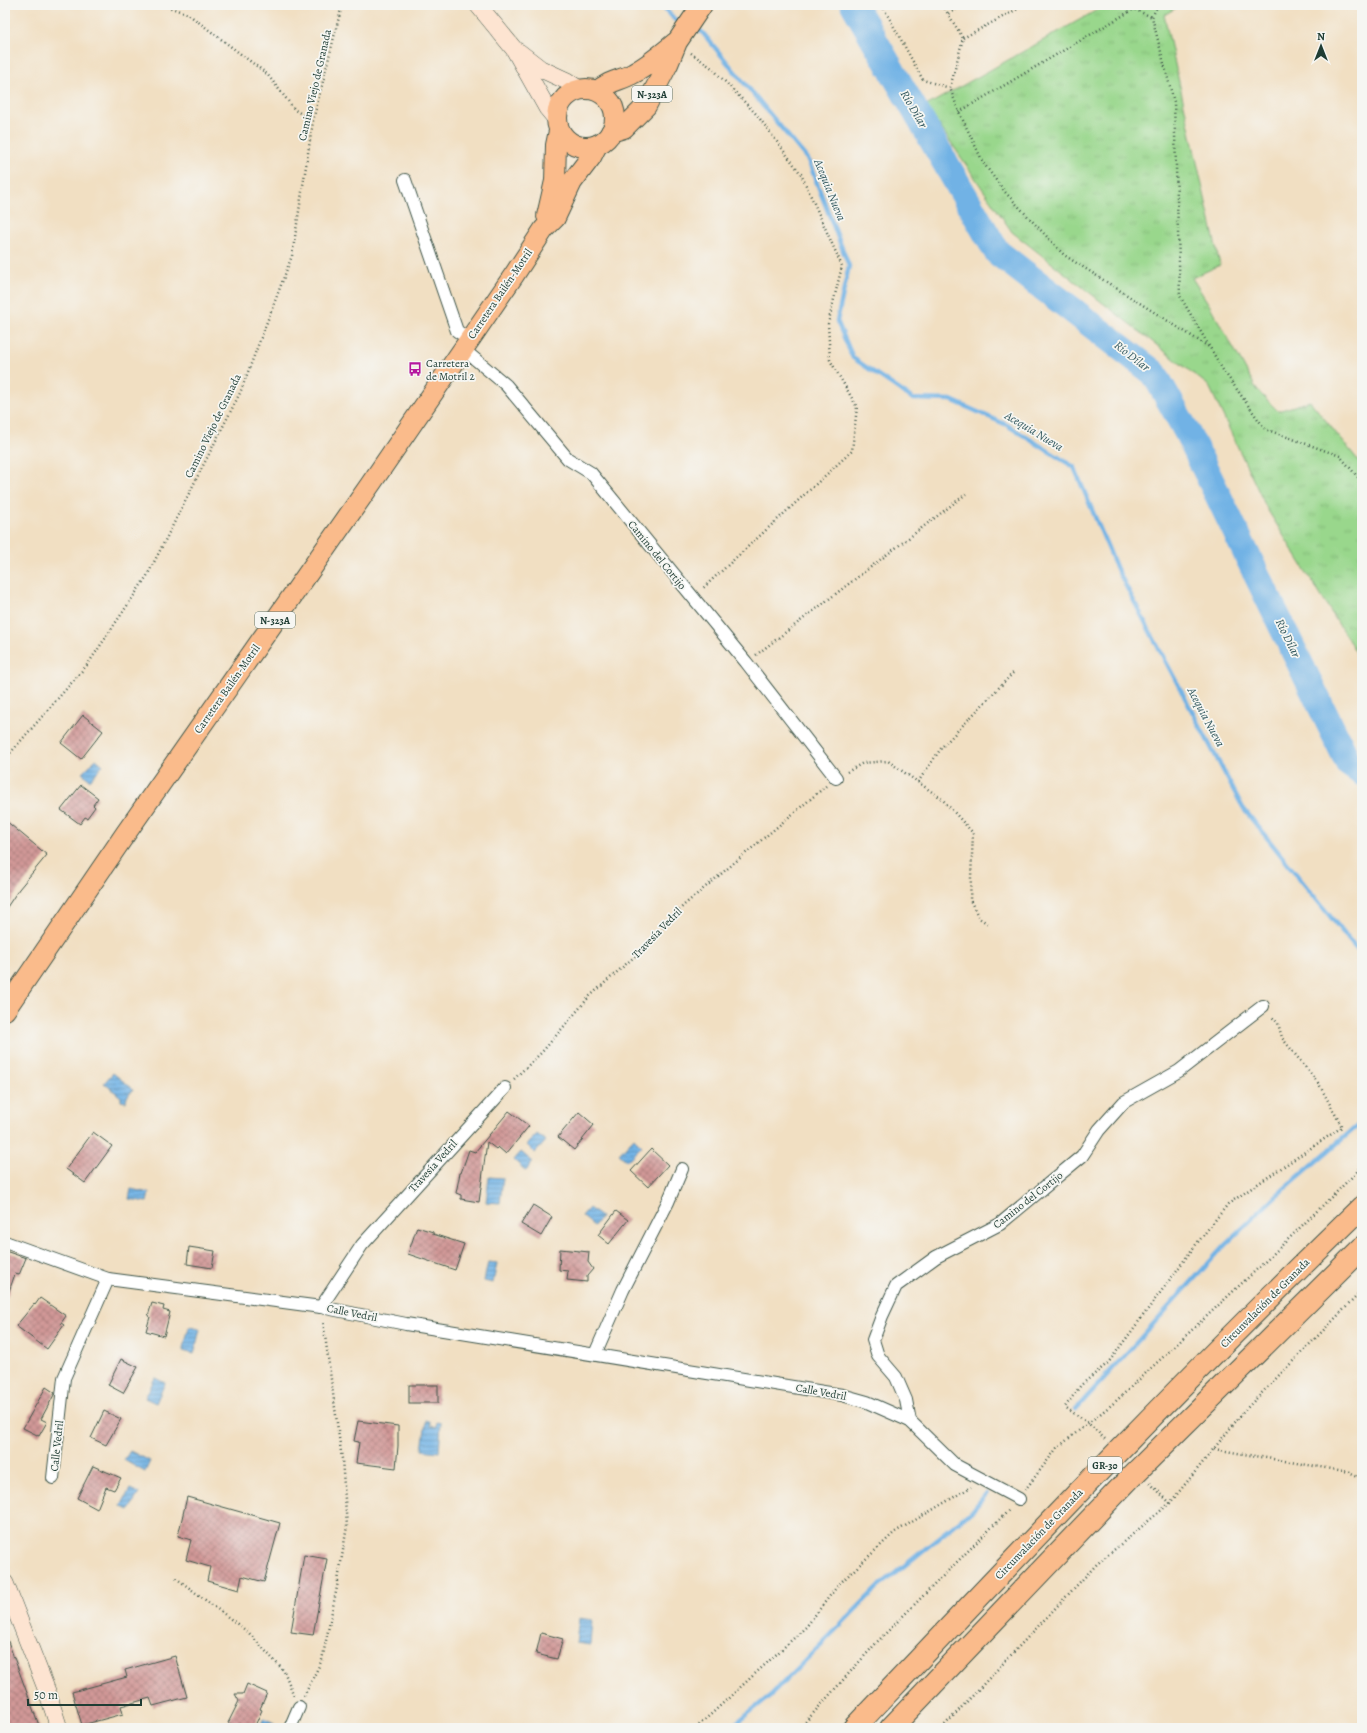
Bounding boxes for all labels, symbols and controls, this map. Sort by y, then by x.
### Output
north arrow [1301,26,1341,66]
street label: Camino Viejo de Granada [295,27,335,142]
text: N [1317,29,1325,44]
road number: N-323A [632,86,672,102]
water label: Río Dílar [897,87,932,131]
water label: Acequia Nueva [810,156,850,224]
street label: Carretera Bailén-Motril [464,246,536,342]
water label: Río Dílar [1111,337,1154,375]
place label: Carretera de Motril 2 [426,356,475,384]
bus stop icon: Carretera de Motril 2 [407,361,423,377]
street label: Camino Viejo de Granada [181,371,245,481]
water label: Acequia Nueva [1001,407,1066,455]
street label: Camino del Cortijo [624,517,690,593]
road number: N-323A [255,612,295,628]
water label: Río Dílar [1272,616,1305,661]
street label: Carretera Bailén-Motril [191,641,264,737]
water label: Acequia Nueva [1183,684,1229,750]
street label: Travesía Vedril [629,904,685,962]
street label: Travesía Vedril [405,1136,461,1196]
street label: Camino del Cortijo [990,1168,1067,1232]
street label: Circunvalación de Granada [1217,1254,1314,1351]
street label: Calle Vedril [325,1301,379,1325]
street label: Calle Vedril [794,1380,848,1404]
street label: Calle Vedril [47,1419,67,1472]
road number: GR-30 [1088,1457,1122,1473]
street label: Circunvalación de Granada [992,1485,1087,1583]
scale bar [28,1681,141,1707]
text: 50 m [34,1687,58,1703]

